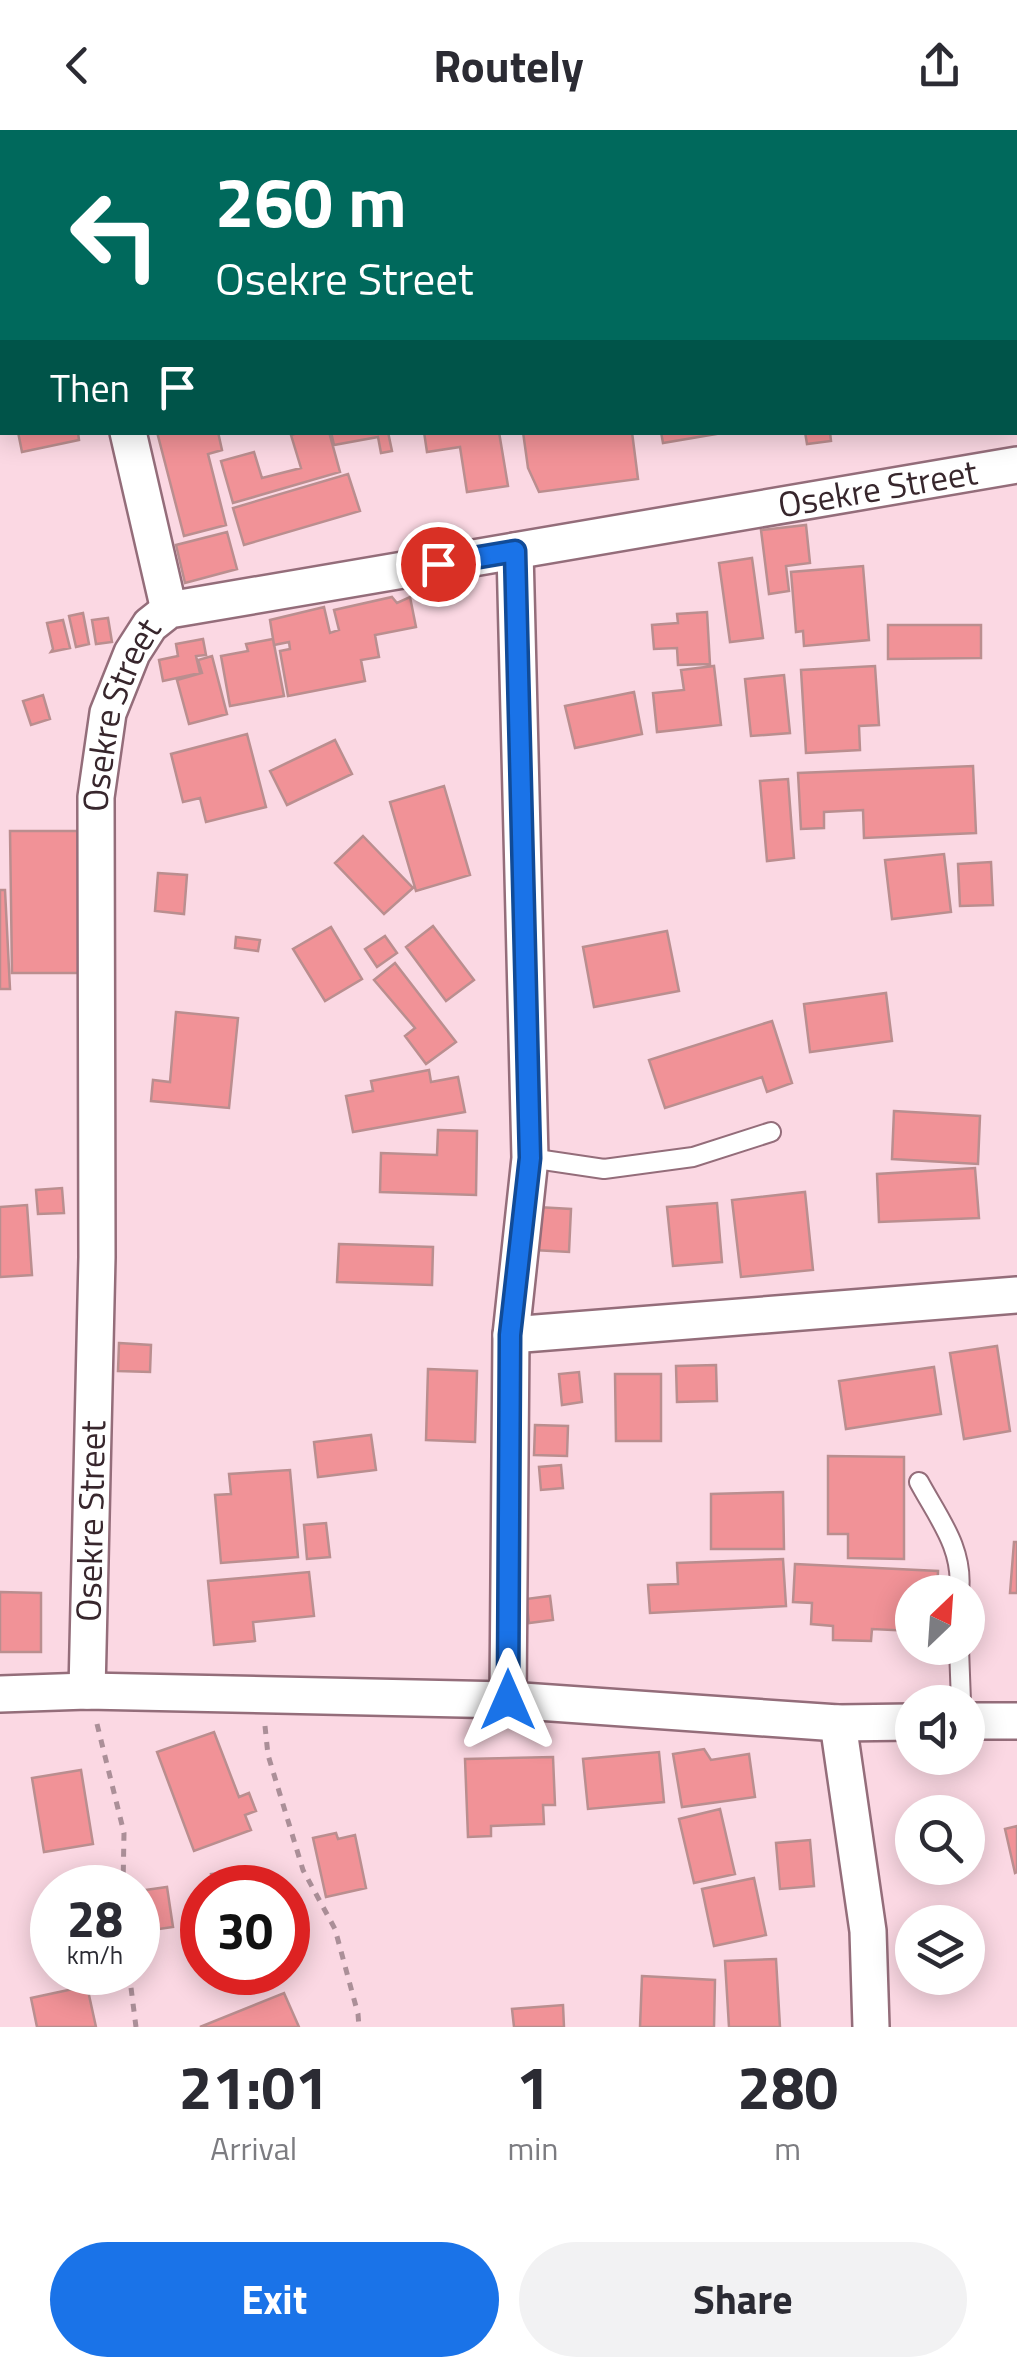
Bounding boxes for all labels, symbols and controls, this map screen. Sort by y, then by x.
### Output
text: Routely [433,31,584,99]
icon: back [50,38,105,93]
icon: share [912,38,967,93]
text: 260 m [215,148,407,254]
icon: left [50,170,180,300]
text: Osekre Street [215,244,474,312]
text: Then [50,359,130,417]
icon: arrive [150,360,205,415]
street label: Osekre Street [774,444,981,531]
pin [396,522,481,607]
icon: arrive [411,537,466,592]
street label: Osekre Street [68,607,174,812]
street label: Osekre Street [61,1420,119,1622]
north arrow [895,1575,985,1665]
map controls [895,1575,985,1995]
position arrow [456,1648,560,1752]
button: sound [895,1685,985,1775]
button: search [895,1795,985,1885]
speed limit sign: 30 [180,1865,310,1995]
text: 28 [67,1880,123,1956]
button: layers [895,1905,985,1995]
text: km/h [67,1936,123,1974]
text: 21:01 [179,2041,329,2132]
text: 1 [516,2041,550,2132]
text: 280 [737,2041,838,2132]
text: Arrival [210,2124,297,2172]
text: min [507,2124,558,2172]
text: m [774,2124,801,2172]
button: Exit [50,2242,499,2357]
button: Share [519,2242,967,2357]

